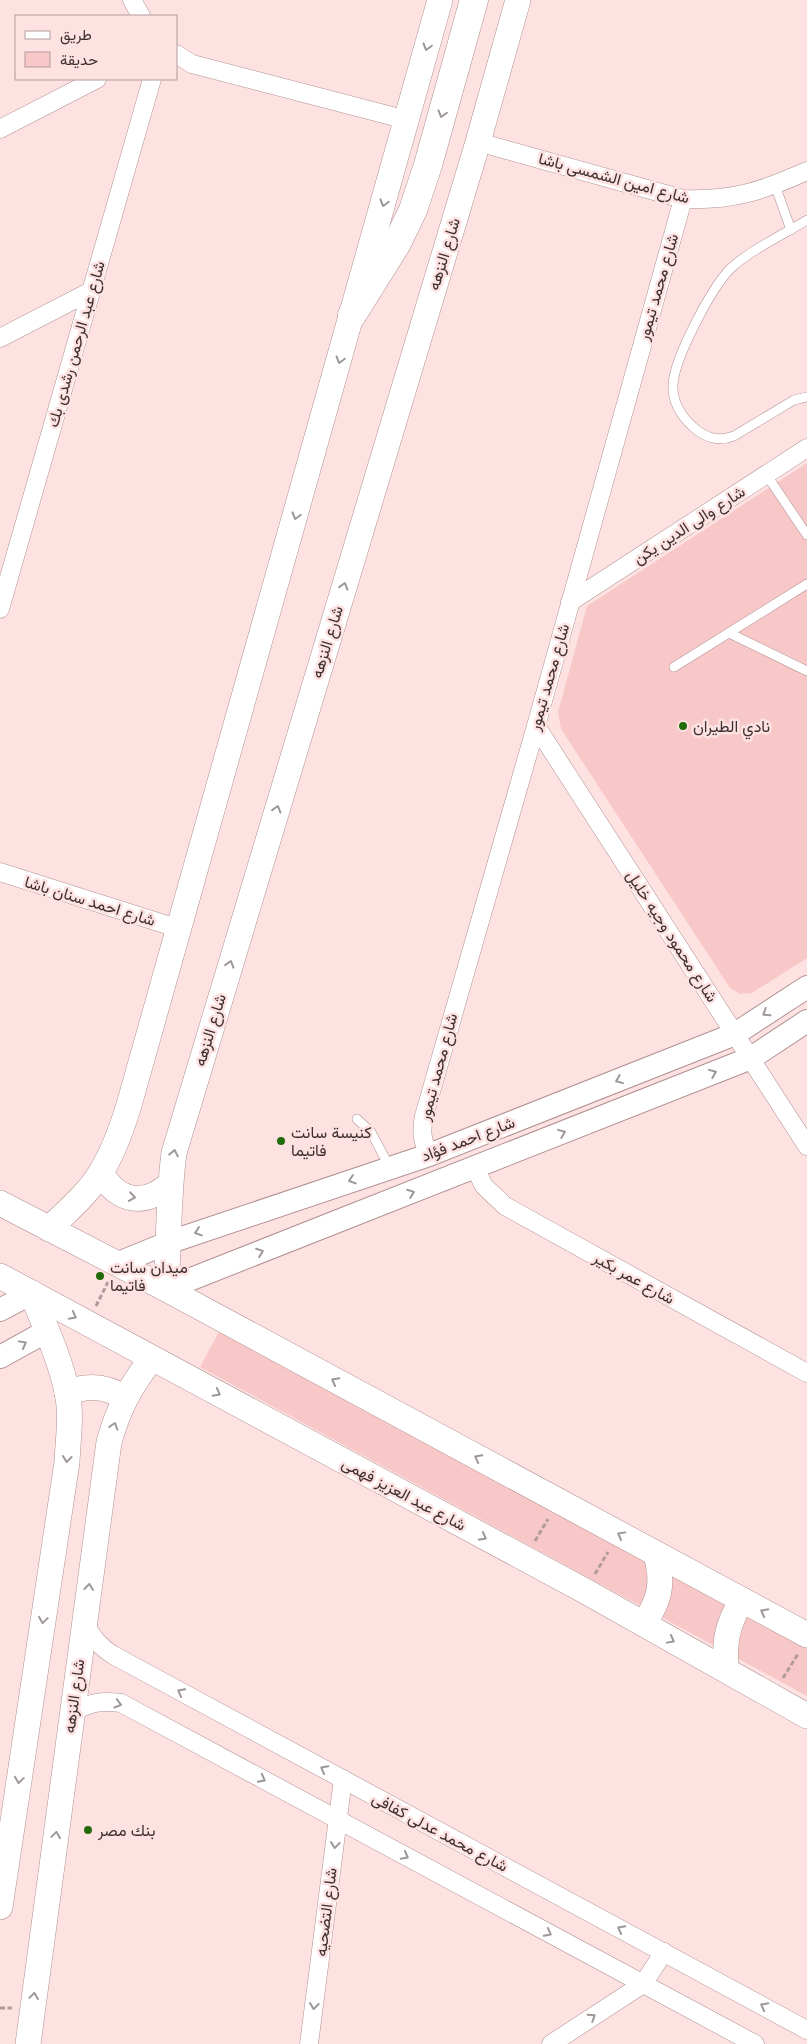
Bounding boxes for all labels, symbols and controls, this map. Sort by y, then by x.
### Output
legend [15,15,178,80]
text: طريق [60,25,92,45]
one-way arrow [423,42,433,51]
text: حديقة [60,50,98,70]
one-way arrow [438,110,448,118]
street label: شارع امين الشمسى باشا [536,148,692,209]
one-way arrow [379,199,389,207]
street label: شارع النزهه [423,215,466,293]
street label: شارع محمد تيمور [632,231,684,344]
street label: شارع عبد الرحمن رشدى بك [42,258,111,430]
one-way arrow [335,355,345,363]
street label: شارع والى الدين يكن [629,481,750,570]
one-way arrow [291,512,302,521]
one-way arrow [339,582,349,591]
street label: شارع النزهه [306,603,349,681]
street label: شارع محمد تيمور [523,621,575,734]
place label: نادي الطيران [693,716,770,740]
marker: نادي الطيران [677,720,689,732]
one-way arrow [271,805,281,813]
street label: شارع محمود وجيه خليل [621,866,723,1006]
street label: شارع احمد سنان باشا [22,871,158,932]
one-way arrow [225,960,235,969]
street label: شارع النزهه [189,991,232,1069]
one-way arrow [762,1007,771,1017]
street label: شارع محمد تيمور [413,1011,463,1124]
one-way arrow [708,1068,717,1079]
one-way arrow [615,1074,623,1084]
street label: شارع احمد فؤاد [418,1112,518,1167]
place label: كنيسة سانت فاتيما [291,1122,372,1161]
one-way arrow [557,1129,566,1139]
marker: كنيسة سانت فاتيما [275,1135,287,1147]
one-way arrow [168,1149,179,1158]
one-way arrow [348,1175,357,1185]
one-way arrow [406,1189,415,1199]
one-way arrow [128,1191,136,1202]
one-way arrow [194,1227,203,1237]
street label: شارع عمر بكير [588,1247,678,1310]
one-way arrow [255,1248,264,1258]
place label: ميدان سانت فاتيما [110,1257,188,1296]
marker: ميدان سانت فاتيما [94,1270,106,1282]
one-way arrow [68,1310,77,1320]
one-way arrow [18,1340,27,1350]
one-way arrow [331,1377,340,1387]
one-way arrow [211,1387,220,1397]
one-way arrow [108,1423,118,1431]
street label: شارع عبد العزيز فهمى [338,1452,470,1536]
one-way arrow [474,1454,483,1464]
one-way arrow [62,1455,73,1463]
one-way arrow [477,1531,486,1541]
one-way arrow [617,1531,626,1541]
one-way arrow [83,1582,94,1590]
one-way arrow [760,1608,769,1618]
one-way arrow [38,1616,49,1624]
one-way arrow [666,1633,675,1643]
street label: شارع النزهه [58,1658,91,1734]
one-way arrow [177,1688,186,1698]
one-way arrow [114,1698,122,1708]
one-way arrow [320,1765,329,1775]
one-way arrow [257,1773,266,1783]
one-way arrow [14,1777,25,1785]
street label: شارع محمد عدلى كفافى [368,1787,512,1878]
place label: بنك مصر [97,1820,155,1841]
marker: بنك مصر [82,1824,94,1836]
one-way arrow [50,1830,61,1838]
one-way arrow [330,1841,341,1849]
one-way arrow [400,1850,409,1860]
street label: شارع التضحيه [310,1866,343,1958]
one-way arrow [617,1925,626,1935]
one-way arrow [543,1927,552,1937]
one-way arrow [29,1991,39,2000]
one-way arrow [309,2002,319,2010]
one-way arrow [760,2003,769,2013]
one-way arrow [587,2014,596,2024]

